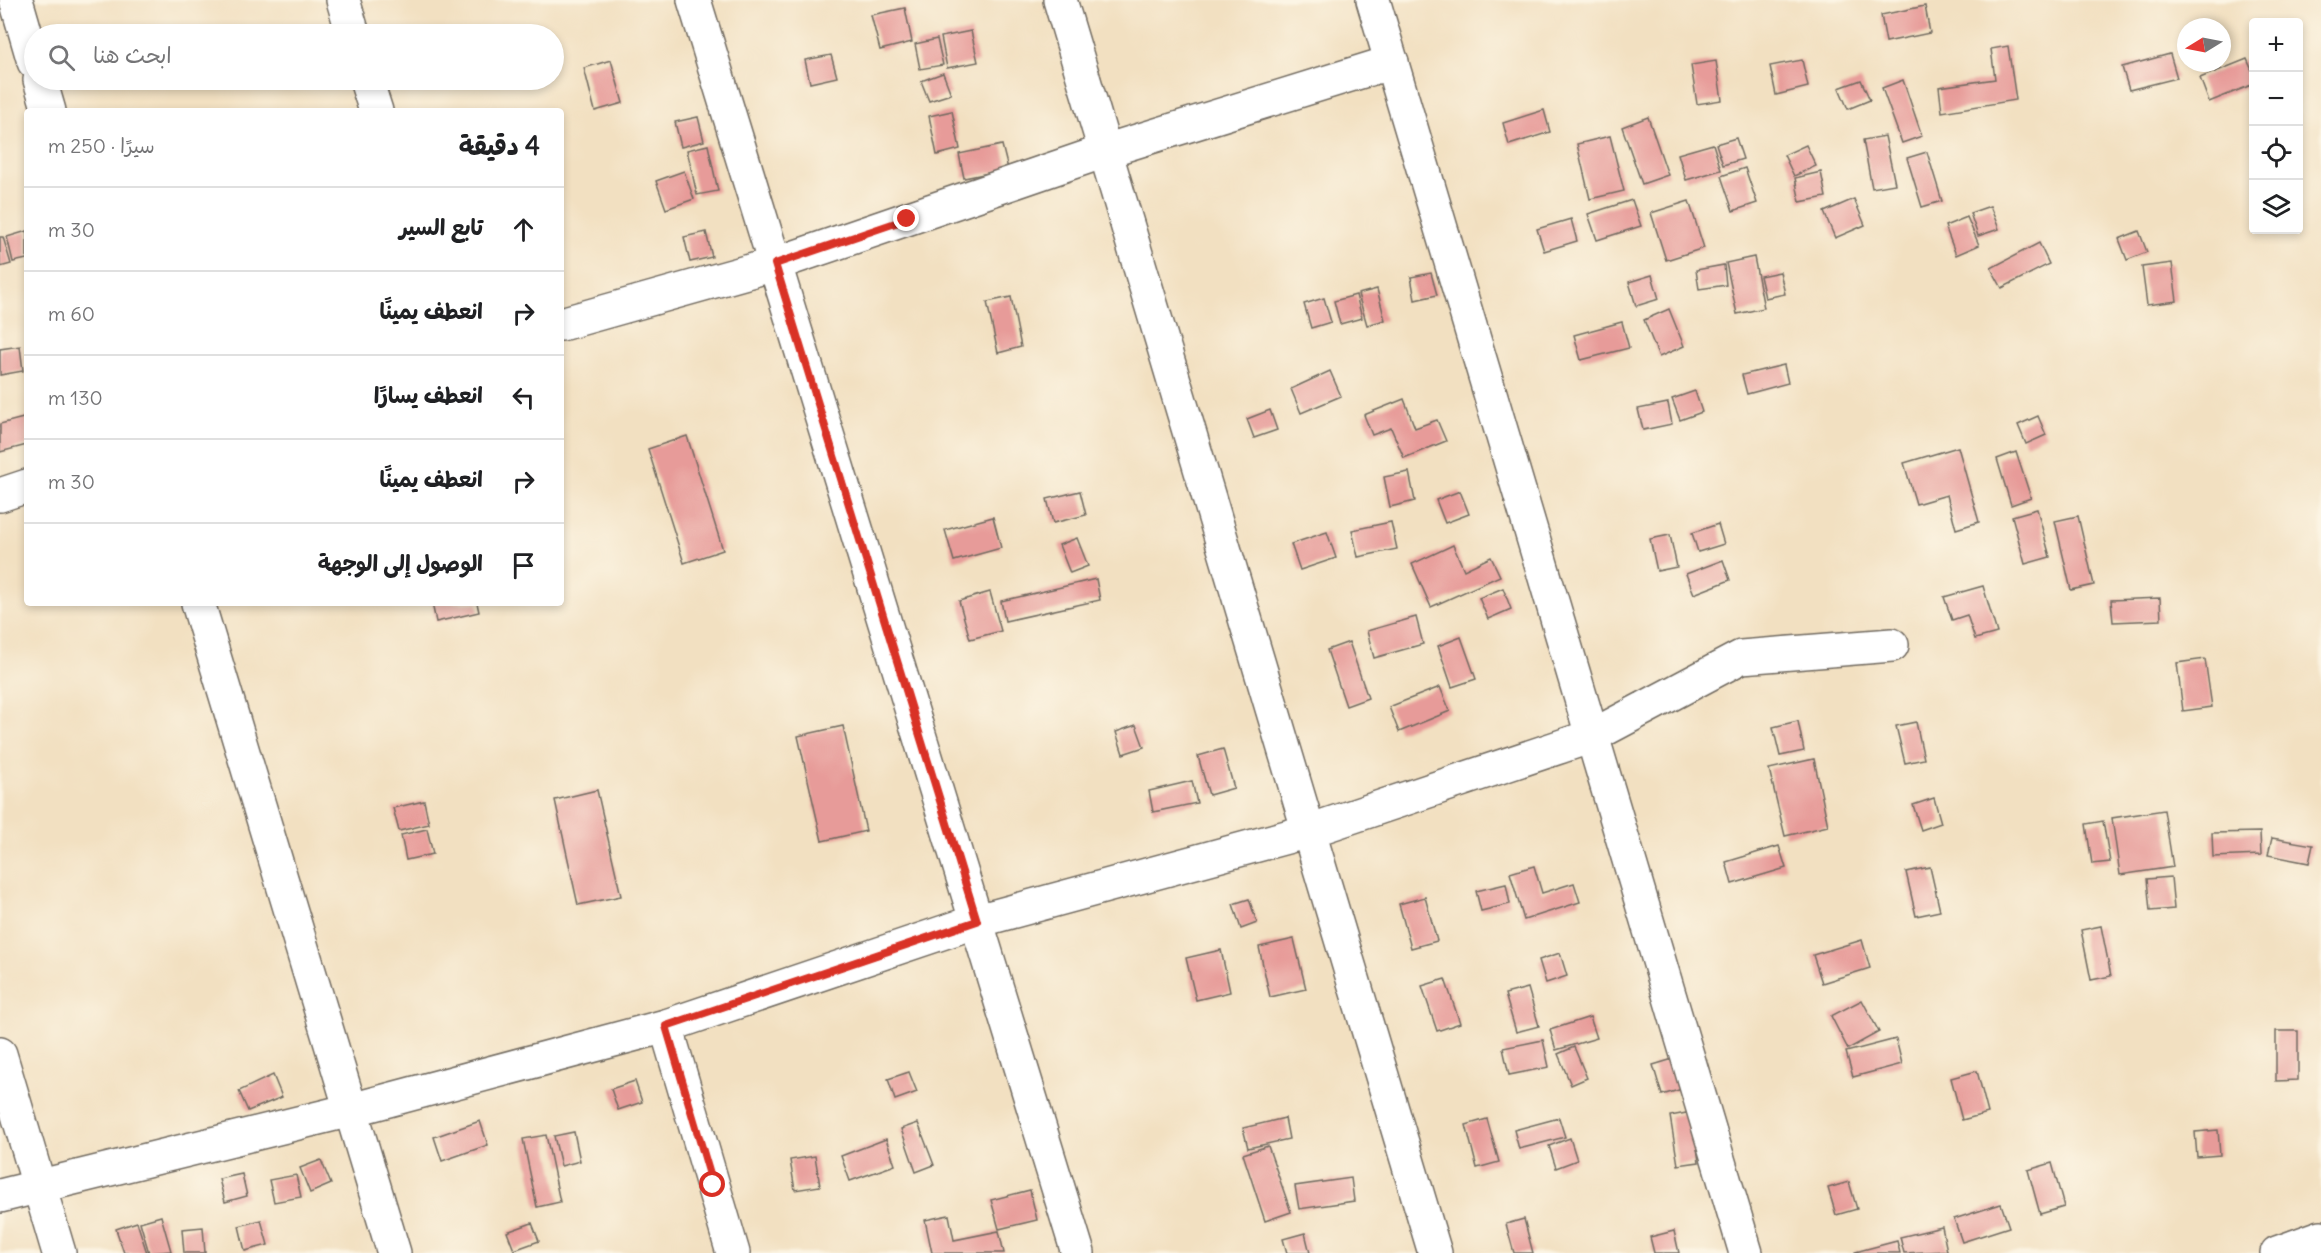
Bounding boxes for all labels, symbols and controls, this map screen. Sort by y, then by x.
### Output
north arrow [2177,18,2231,72]
map controls [2249,18,2303,234]
button: + [2249,18,2303,72]
search box [24,24,564,90]
icon: search [45,41,78,74]
text: ابحث هنا [93,41,172,69]
button: − [2249,72,2303,126]
button: locate [2249,126,2303,180]
text: 4 دقيقة [459,129,540,162]
text: سيرًا · 250 m [48,133,155,158]
button: layers [2249,180,2303,234]
route end [893,205,919,231]
text: تابع السير [399,213,483,241]
icon: ahead [507,213,540,246]
text: 30 m [48,217,95,242]
text: انعطف يمينًا [380,297,483,325]
icon: right [507,297,540,330]
text: 60 m [48,301,95,326]
text: انعطف يسارًا [374,381,483,409]
icon: left [507,381,540,414]
text: 130 m [48,385,103,410]
text: انعطف يمينًا [380,465,483,493]
icon: right [507,465,540,498]
text: 30 m [48,469,95,494]
text: الوصول إلى الوجهة [318,549,483,577]
icon: arrive [507,549,540,582]
route start [699,1171,725,1197]

